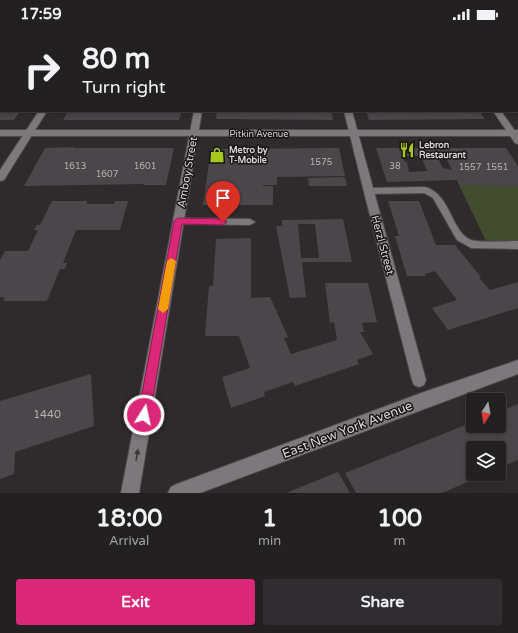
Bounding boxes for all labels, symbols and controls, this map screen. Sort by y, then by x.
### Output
text: 17:59 [20,5,62,23]
text: 80 m [82,42,150,76]
icon: right [16,44,68,96]
text: Turn right [82,76,166,98]
street label: Pitkin Avenue [230,129,288,140]
street label: Amboy Street [175,136,200,209]
place label: Lebron Restaurant [419,140,467,161]
restaurant icon: Lebron Restaurant [398,141,416,159]
place label: Metro by T-Mobile [228,145,268,166]
shop icon: Metro by T-Mobile [208,146,226,164]
house number: 1575 [310,157,333,168]
house number: 1613 [64,161,86,172]
house number: 1601 [134,161,156,172]
house number: 38 [389,161,401,172]
house number: 1557 [459,162,482,173]
house number: 1551 [486,162,508,173]
house number: 1607 [96,169,119,180]
pin [206,181,240,222]
icon: arrive [212,187,234,209]
street label: Herzl Street [368,214,397,276]
north arrow [466,393,506,433]
map controls [466,393,506,481]
position arrow [123,394,165,436]
street label: East New York Avenue [280,398,415,462]
house number: 1440 [33,408,61,421]
button: layers [466,441,506,481]
one-way arrow [134,448,140,461]
text: 18:00 [96,504,162,533]
text: 1 [262,504,277,533]
text: 100 [377,504,422,533]
text: Arrival [109,533,149,549]
text: min [258,533,281,549]
text: m [394,533,406,549]
button: Exit [16,579,255,625]
button: Share [263,579,502,625]

